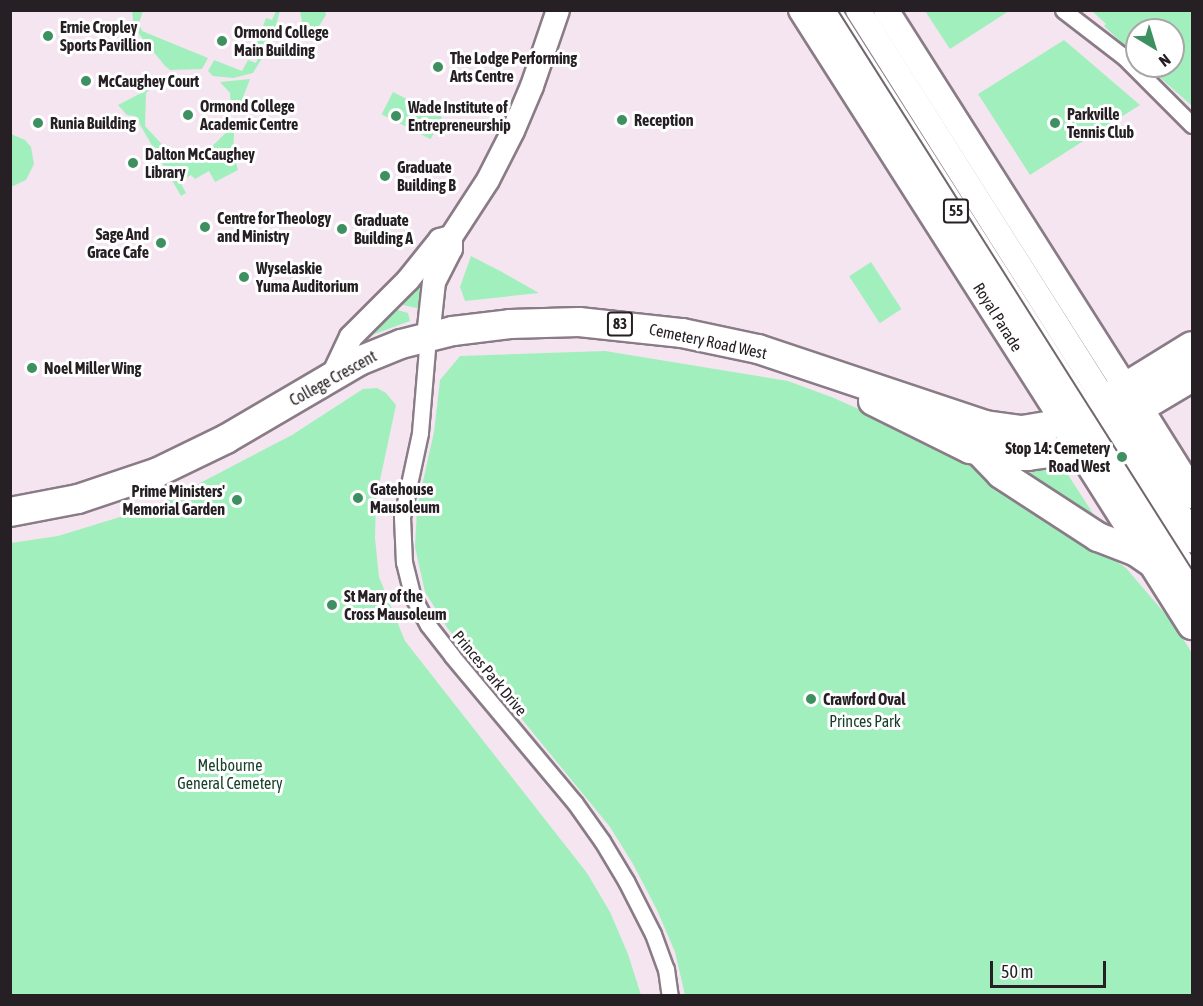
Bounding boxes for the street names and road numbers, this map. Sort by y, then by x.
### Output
road number: 55 [942,199,970,223]
street label: Royal Parade [969,279,1027,355]
road number: 83 [606,312,634,336]
street label: Cemetery Road West [647,319,769,363]
street label: College Crescent [286,346,380,410]
street label: Princes Park Drive [449,627,531,719]

